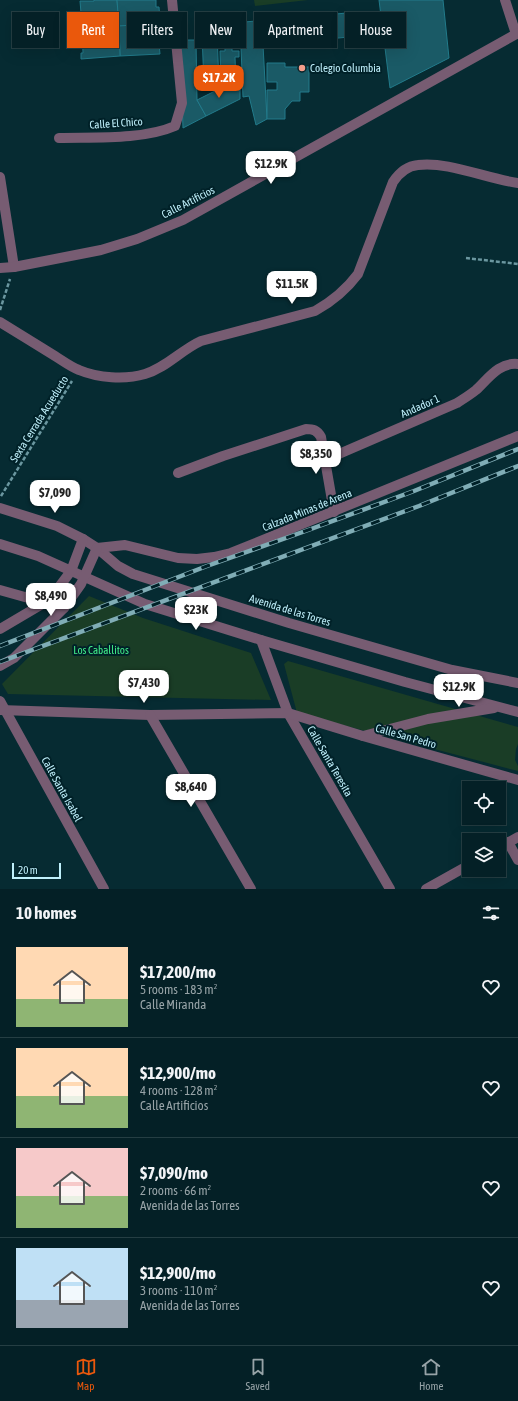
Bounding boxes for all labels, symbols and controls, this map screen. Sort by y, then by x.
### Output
chip: Buy [12,12,59,48]
chip: Rent [67,12,119,48]
chip: Filters [127,12,187,48]
chip: New [195,12,246,48]
chip: Apartment [254,12,337,48]
chip: House [345,12,406,48]
place label: Colegio Columbia [310,62,381,74]
marker: Colegio Columbia [297,63,307,73]
pin: $17.2K [186,65,252,99]
text: $17.2K [203,70,235,85]
street label: Calle El Chico [89,115,143,131]
pin: $12.9K [238,151,304,185]
text: $12.9K [255,156,287,171]
street label: Calle Artificios [160,183,217,220]
pin: $11.5K [259,271,325,305]
text: $11.5K [276,276,308,291]
street label: Sexta Cerrada Acueducto [8,374,70,464]
street label: Andador 1 [399,392,441,420]
pin: $8,350 [283,441,349,475]
text: $8,350 [300,446,332,461]
pin: $7,090 [22,480,88,514]
text: $7,090 [39,485,71,500]
street label: Calzada Minas de Arena [261,487,353,533]
pin: $8,490 [18,583,84,617]
text: $8,490 [35,588,67,603]
street label: Avenida de las Torres [248,592,332,628]
pin: $23K [172,597,220,631]
text: $23K [184,602,208,617]
park label: Los Caballitos [73,644,129,656]
pin: $7,430 [111,670,177,704]
pin: $12.9K [426,674,492,708]
text: $7,430 [128,675,160,690]
text: $12.9K [443,679,475,694]
street label: Calle San Pedro [374,722,438,750]
street label: Calle Santa Teresita [305,724,355,798]
street label: Calle Santa Isabel [39,755,85,823]
pin: $8,640 [158,774,224,808]
text: $8,640 [175,779,207,794]
map controls [462,781,506,877]
button: locate [462,781,506,825]
button: layers [462,833,506,877]
scale bar [12,861,61,880]
text: 20 m [18,864,38,876]
icon: filters [480,902,502,924]
text: 10 homes [16,903,77,923]
text: $17,200/mo [140,962,216,982]
icon: home [48,963,96,1011]
icon: heart [480,976,502,998]
text: 5 rooms · 183 m² [140,982,217,997]
text: Calle Miranda [140,997,206,1012]
text: $12,900/mo [140,1063,216,1083]
icon: home [48,1064,96,1112]
icon: heart [480,1077,502,1099]
text: 4 rooms · 128 m² [140,1083,217,1098]
text: Calle Artificios [140,1098,208,1113]
text: $7,090/mo [140,1163,208,1183]
icon: home [48,1164,96,1212]
icon: heart [480,1177,502,1199]
text: 2 rooms · 66 m² [140,1183,211,1198]
text: Avenida de las Torres [140,1198,240,1213]
text: $12,900/mo [140,1263,216,1283]
icon: home [48,1264,96,1312]
icon: heart [480,1277,502,1299]
text: 3 rooms · 110 m² [140,1283,217,1298]
text: Avenida de las Torres [140,1298,240,1313]
tab: Map [75,1356,97,1392]
tab: Saved [246,1356,270,1392]
tab: Home [419,1356,443,1392]

